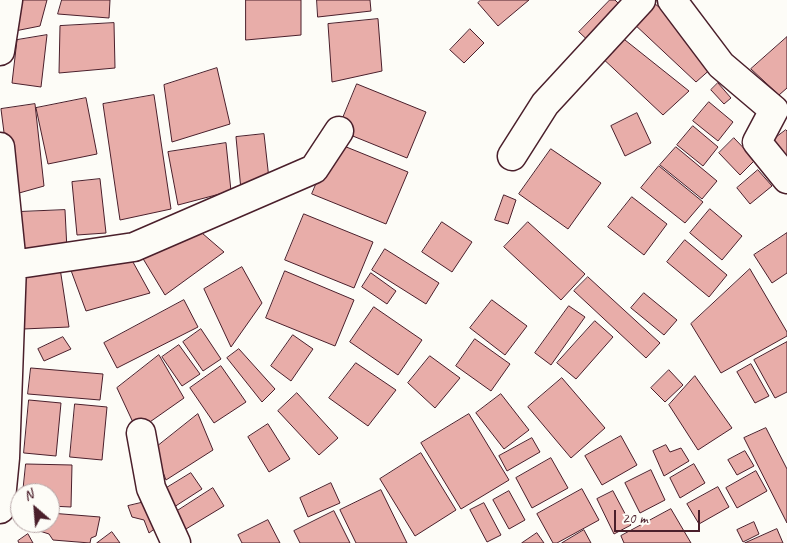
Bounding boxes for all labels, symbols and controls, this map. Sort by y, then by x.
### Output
north arrow [10,483,60,533]
text: N [21,486,36,505]
scale bar [617,500,703,532]
text: 20 m [622,509,648,528]

